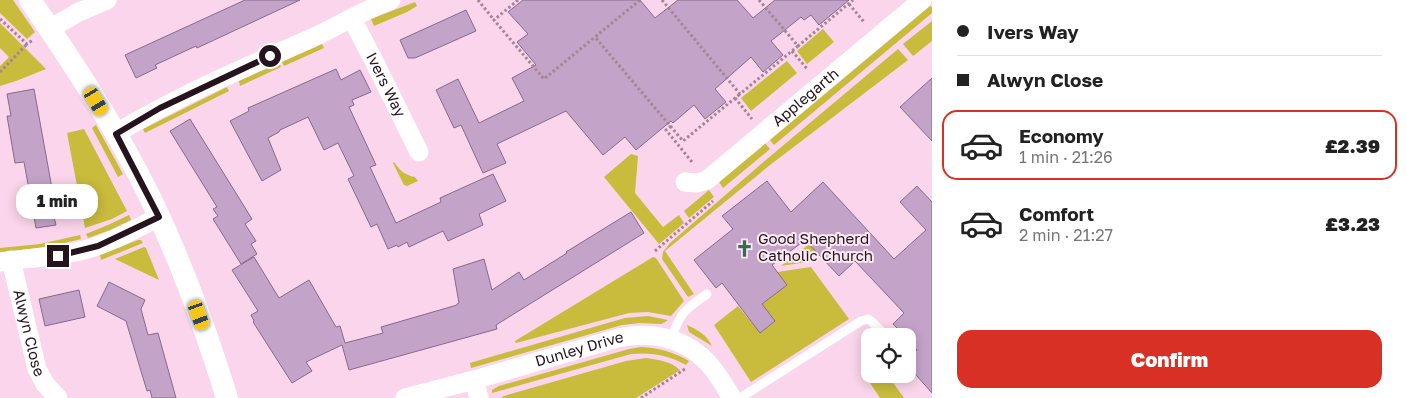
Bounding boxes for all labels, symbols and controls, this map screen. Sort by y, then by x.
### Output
text: Ivers Way [987,20,1079,43]
route start [259,45,281,67]
street label: Ivers Way [363,49,410,120]
street label: Applegarth [768,64,842,130]
text: Alwyn Close [987,68,1103,91]
car [81,84,110,118]
icon: car [959,123,1004,168]
text: Economy [1019,124,1104,147]
text: £2.39 [1325,134,1380,157]
text: 1 min · 21:26 [1019,147,1113,167]
callout: 1 min [17,184,99,218]
text: 1 min [37,191,77,211]
icon: car [959,201,1004,246]
text: Comfort [1019,202,1094,225]
text: £3.23 [1325,212,1380,235]
text: 2 min · 21:27 [1019,225,1113,245]
place label: Good Shepherd Catholic Church [758,229,873,264]
church icon: Good Shepherd Catholic Church [734,238,754,258]
route end [47,245,69,267]
street label: Alwyn Close [10,287,49,380]
car [186,298,211,332]
street label: Dunley Drive [533,327,625,370]
map controls [861,328,916,383]
button: locate [861,328,916,383]
button: Confirm [957,330,1382,388]

